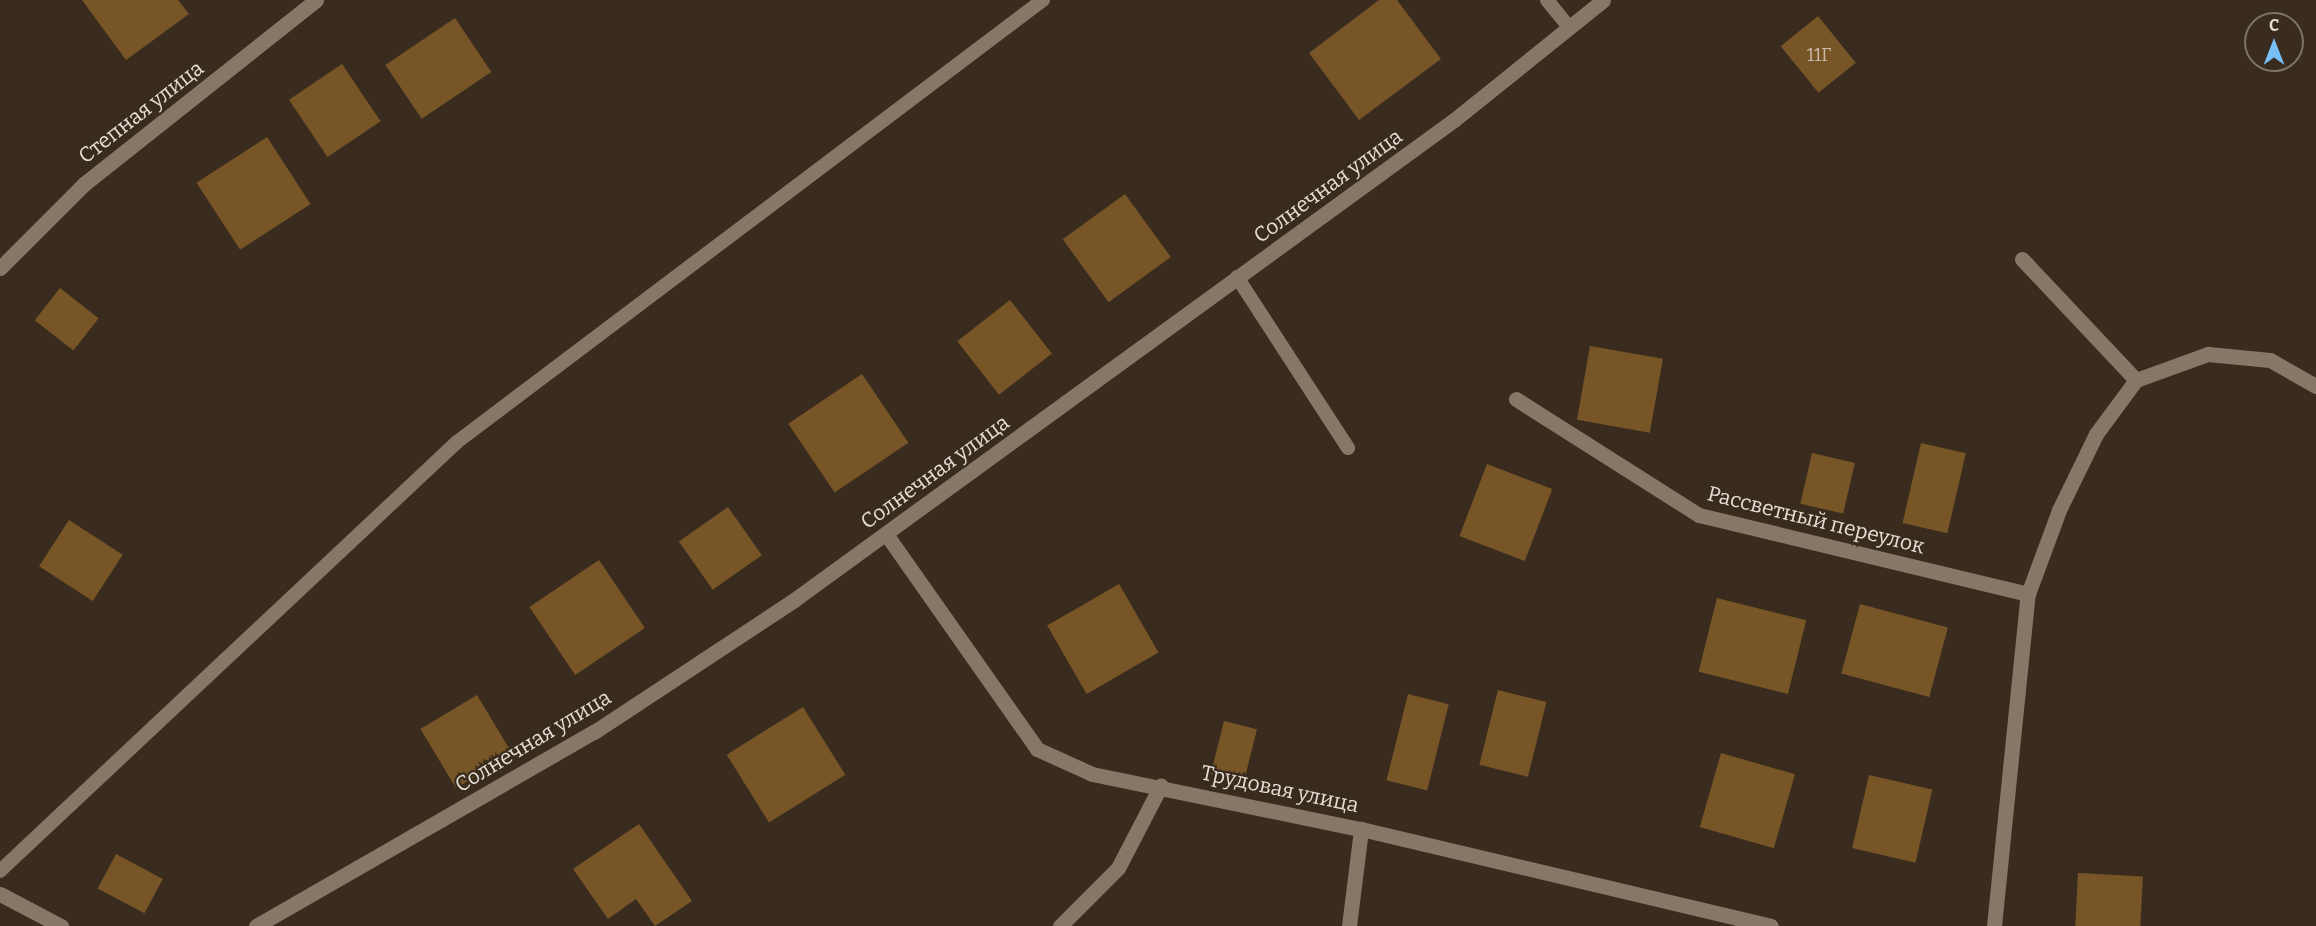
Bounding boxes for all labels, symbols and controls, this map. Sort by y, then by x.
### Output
north arrow [2244,12,2304,72]
text: С [2269,16,2279,35]
house number: 11Г [1807,44,1831,66]
street label: Степная улица [74,55,208,169]
street label: Солнечная улица [1249,124,1407,248]
street label: Солнечная улица [856,410,1014,534]
street label: Рассветный переулок [1705,481,1927,559]
street label: Солнечная улица [450,684,616,798]
street label: Трудовая улица [1199,760,1361,818]

